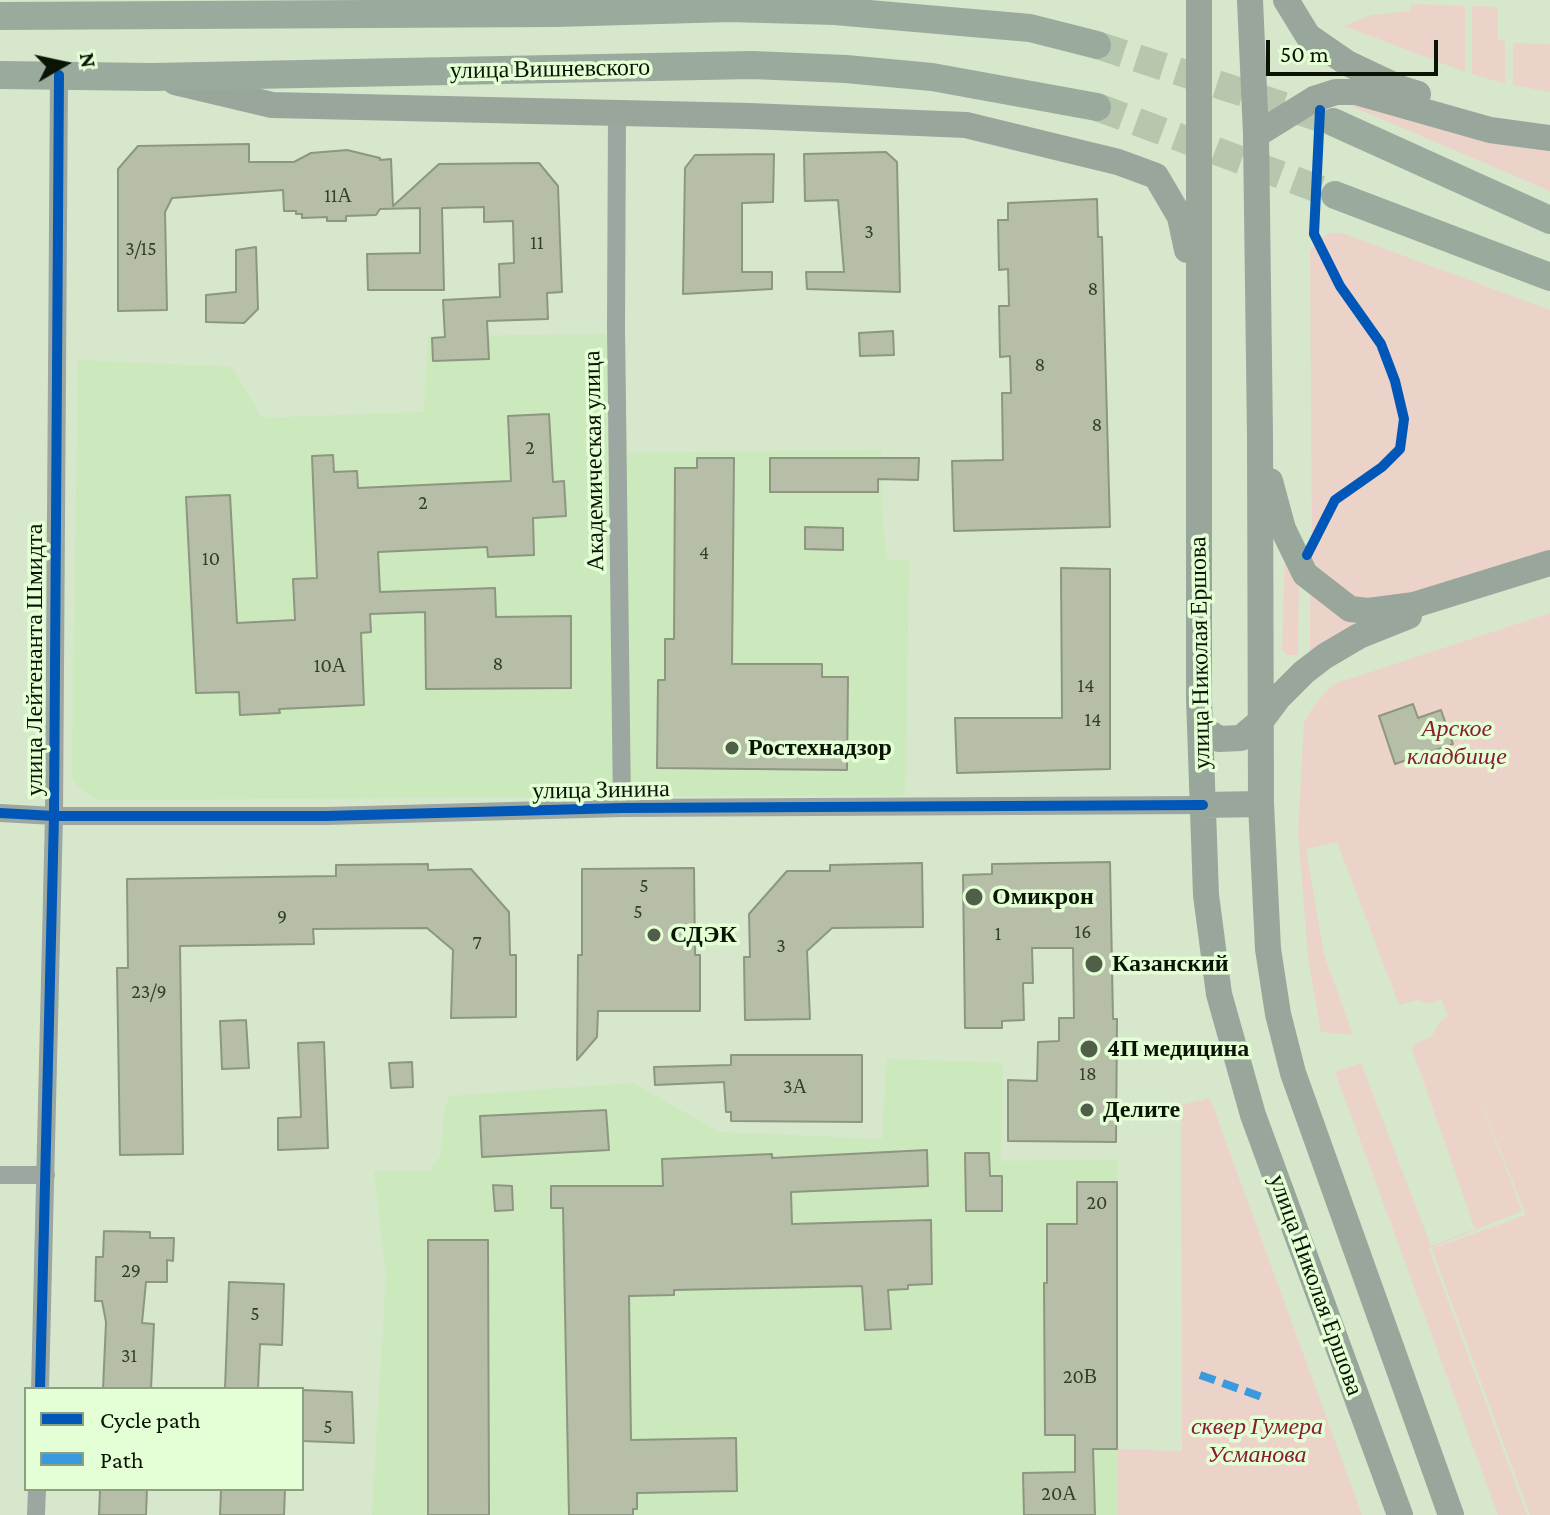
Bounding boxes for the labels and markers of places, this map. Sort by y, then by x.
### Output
place label: Ростехнадзор [748,734,892,762]
marker: Ростехнадзор [723,739,741,757]
place label: Омикрон [992,883,1094,911]
marker: Омикрон [963,886,985,908]
place label: СДЭК [670,921,737,949]
marker: СДЭК [645,926,663,944]
place label: Казанский [1112,950,1229,978]
marker: Казанский [1083,953,1105,975]
place label: 4П медицина [1107,1035,1249,1063]
marker: 4П медицина [1078,1038,1100,1060]
place label: Делите [1103,1096,1180,1124]
marker: Делите [1078,1101,1096,1119]

